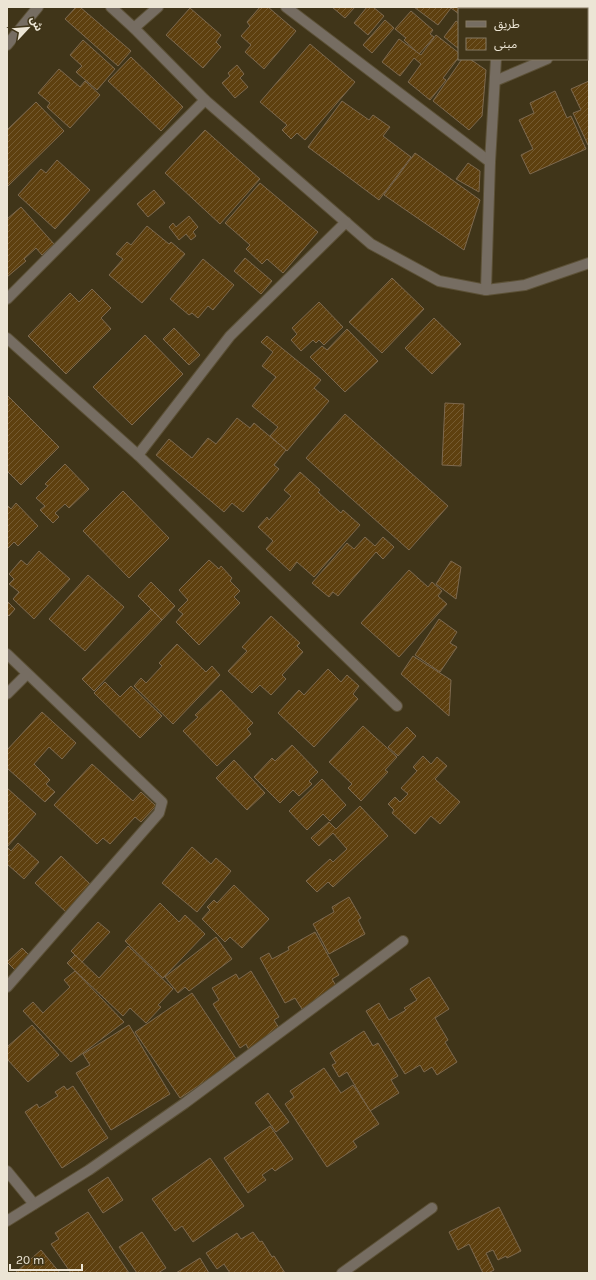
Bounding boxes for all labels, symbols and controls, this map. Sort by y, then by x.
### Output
north arrow [8,8,48,48]
legend [458,8,588,60]
text: ش [27,14,46,33]
text: طريق [494,17,520,32]
text: مبنى [494,37,517,51]
scale bar [10,1246,82,1272]
text: 20 m [16,1253,44,1267]

